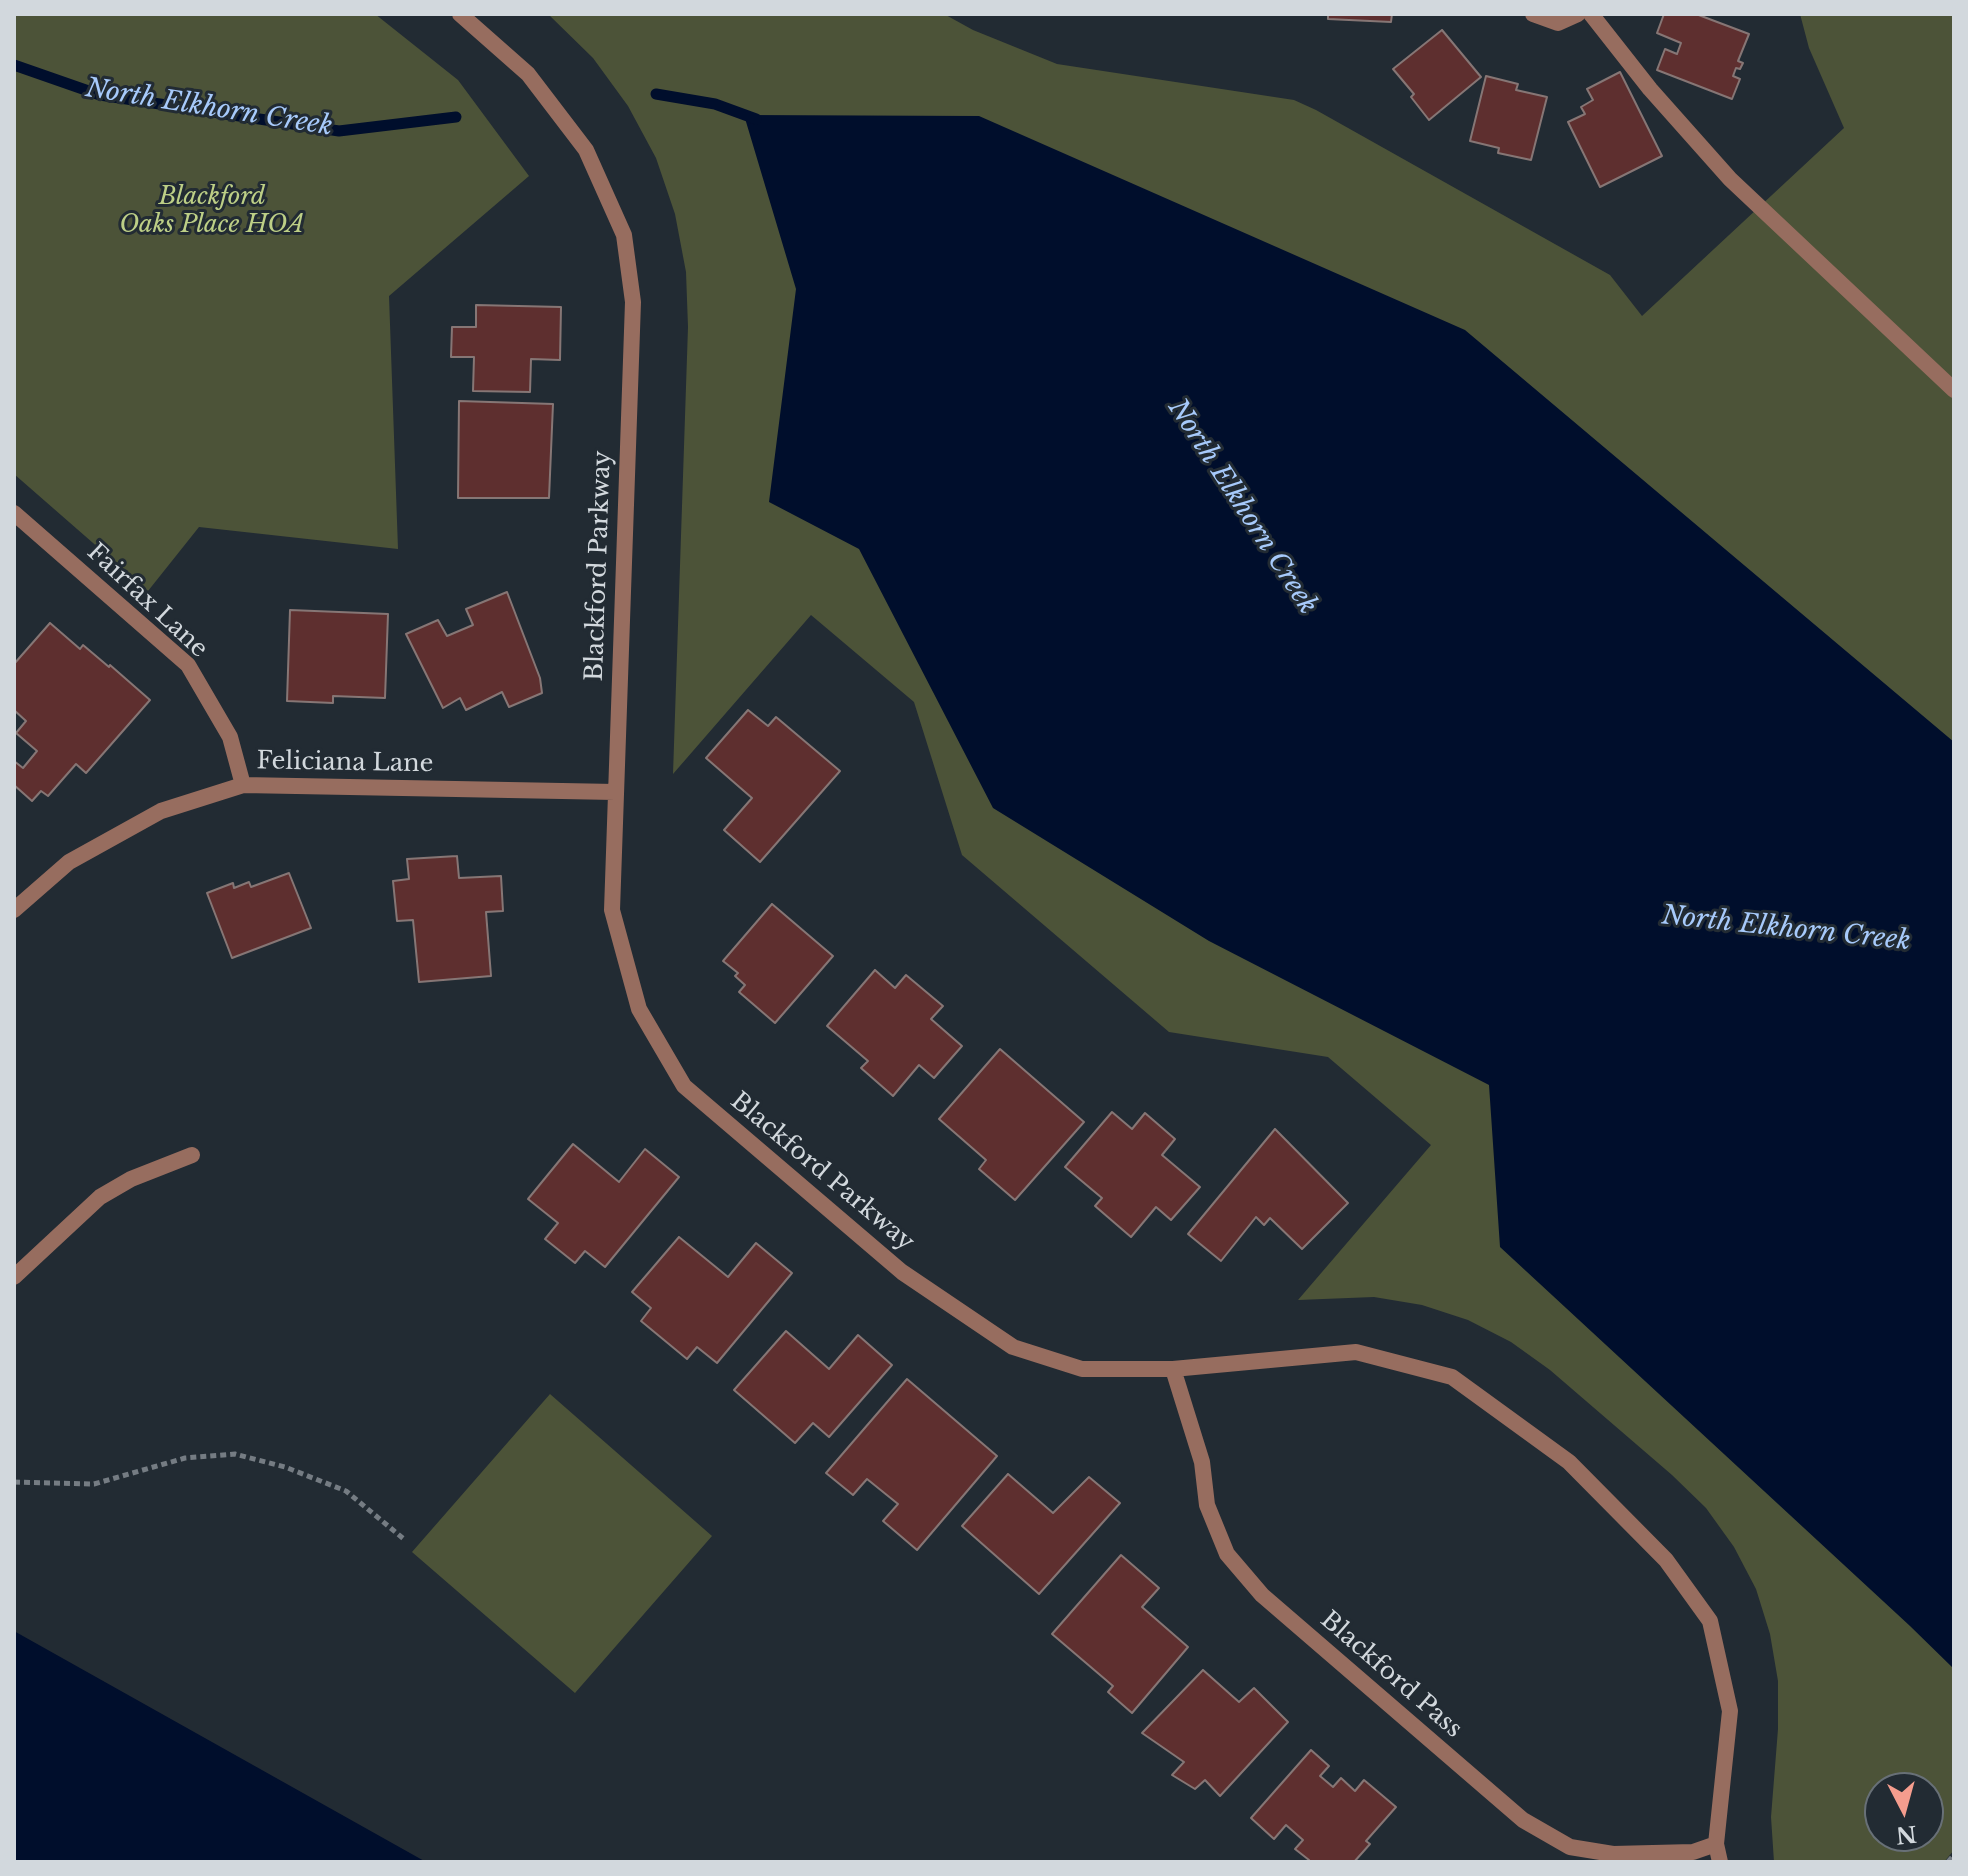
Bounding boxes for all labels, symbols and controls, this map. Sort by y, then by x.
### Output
water label: North Elkhorn Creek [83,73,335,143]
park label: Blackford Oaks Place HOA [119,183,305,239]
water label: North Elkhorn Creek [1161,394,1323,620]
street label: Blackford Parkway [581,450,617,682]
street label: Fairfax Lane [81,538,213,664]
street label: Feliciana Lane [256,747,434,779]
water label: North Elkhorn Creek [1660,900,1912,958]
street label: Blackford Parkway [724,1087,920,1257]
street label: Blackford Pass [1314,1606,1468,1744]
north arrow [1864,1772,1944,1852]
text: N [1895,1820,1918,1849]

